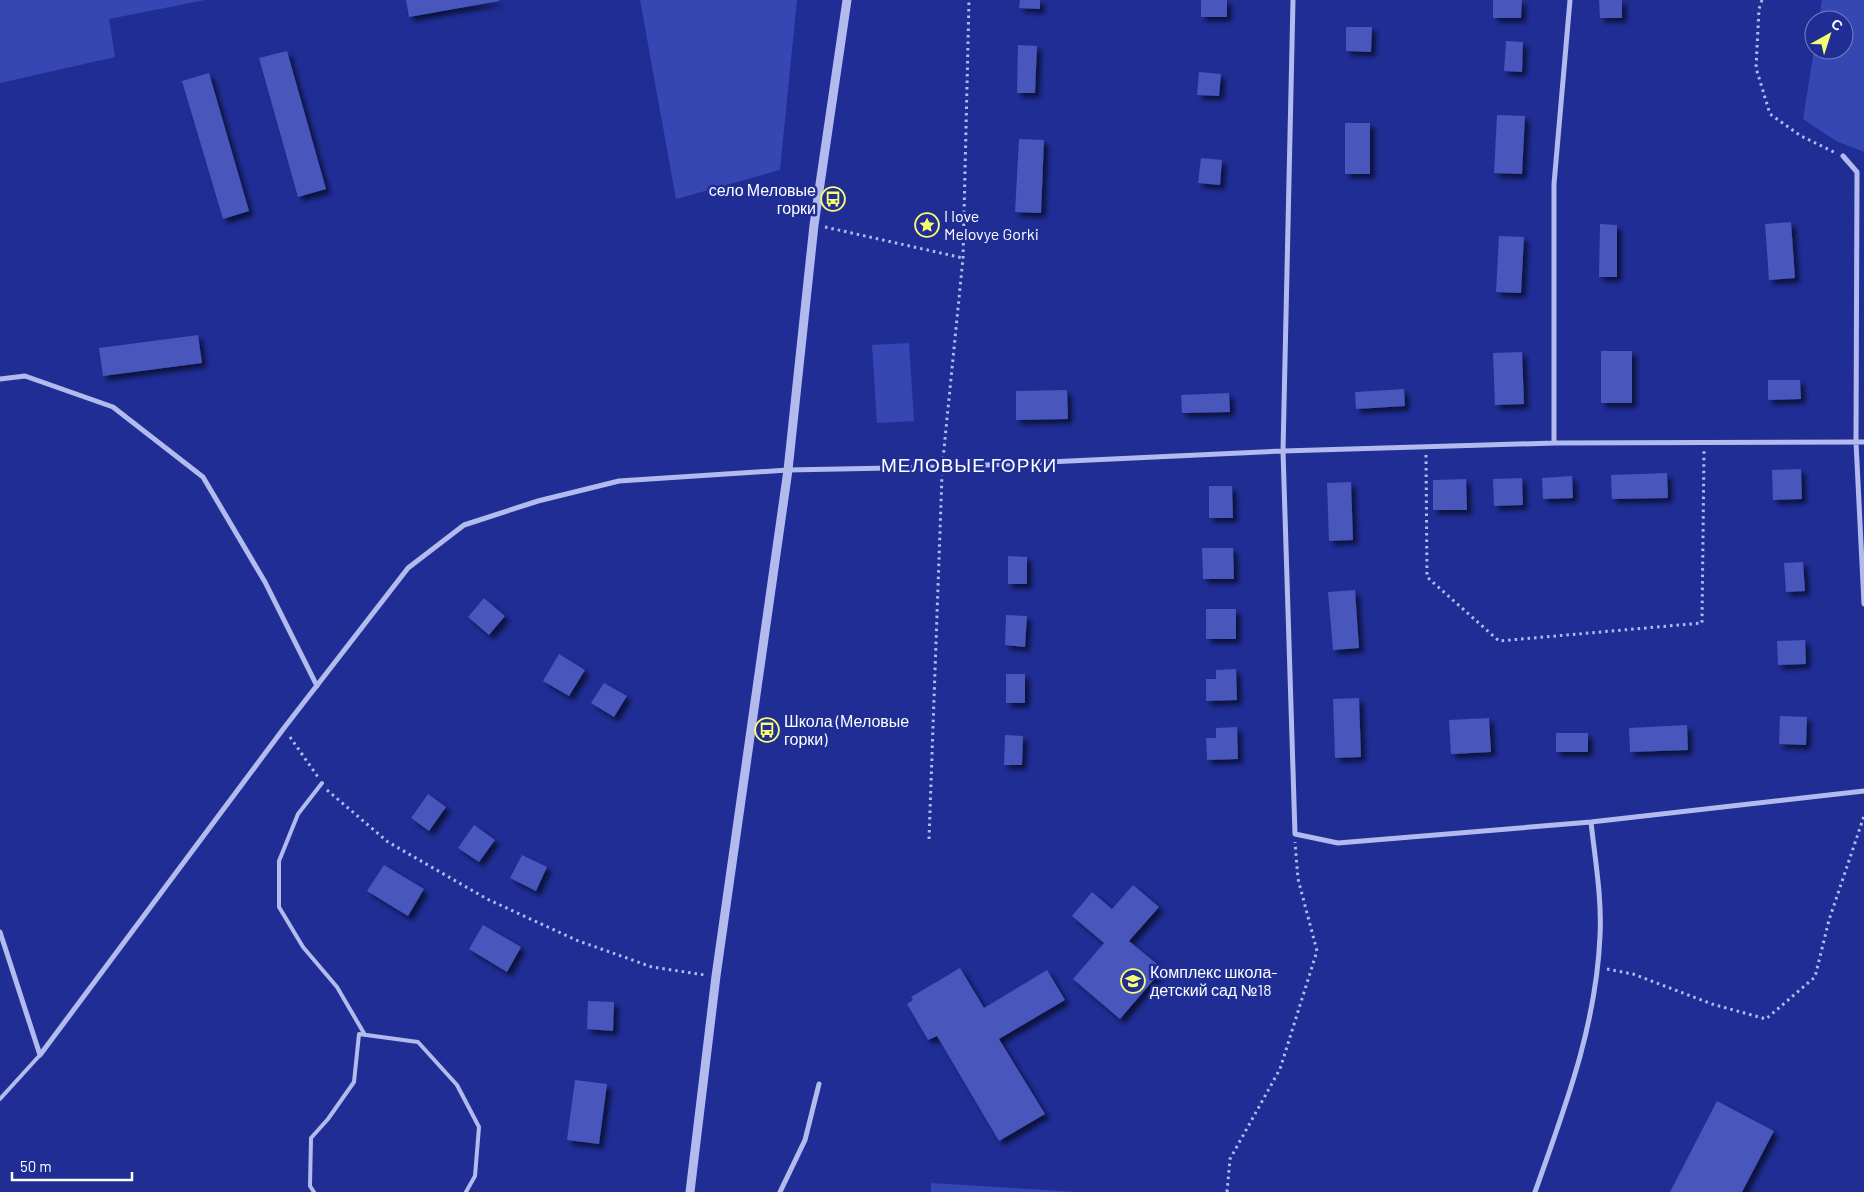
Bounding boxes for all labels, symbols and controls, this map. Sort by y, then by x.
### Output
north arrow [1804,10,1854,60]
text: С [1828,15,1847,34]
place label: село Меловые горки [709,180,816,217]
bus stop icon: село Меловые горки [820,186,846,212]
place label: I love Melovye Gorki [944,206,1039,243]
place icon: I love Melovye Gorki [914,212,940,238]
district label: МЕЛОВЫЕ ГОРКИ [881,453,1057,476]
place label: Школа (Меловые горки) [784,711,909,748]
bus stop icon: Школа (Меловые горки) [754,717,780,743]
place label: Комплекс школа- детский сад №18 [1150,962,1278,999]
school or university icon: Комплекс школа- детский сад №18 [1120,968,1146,994]
scale bar [12,1150,132,1182]
text: 50 m [20,1157,52,1175]

